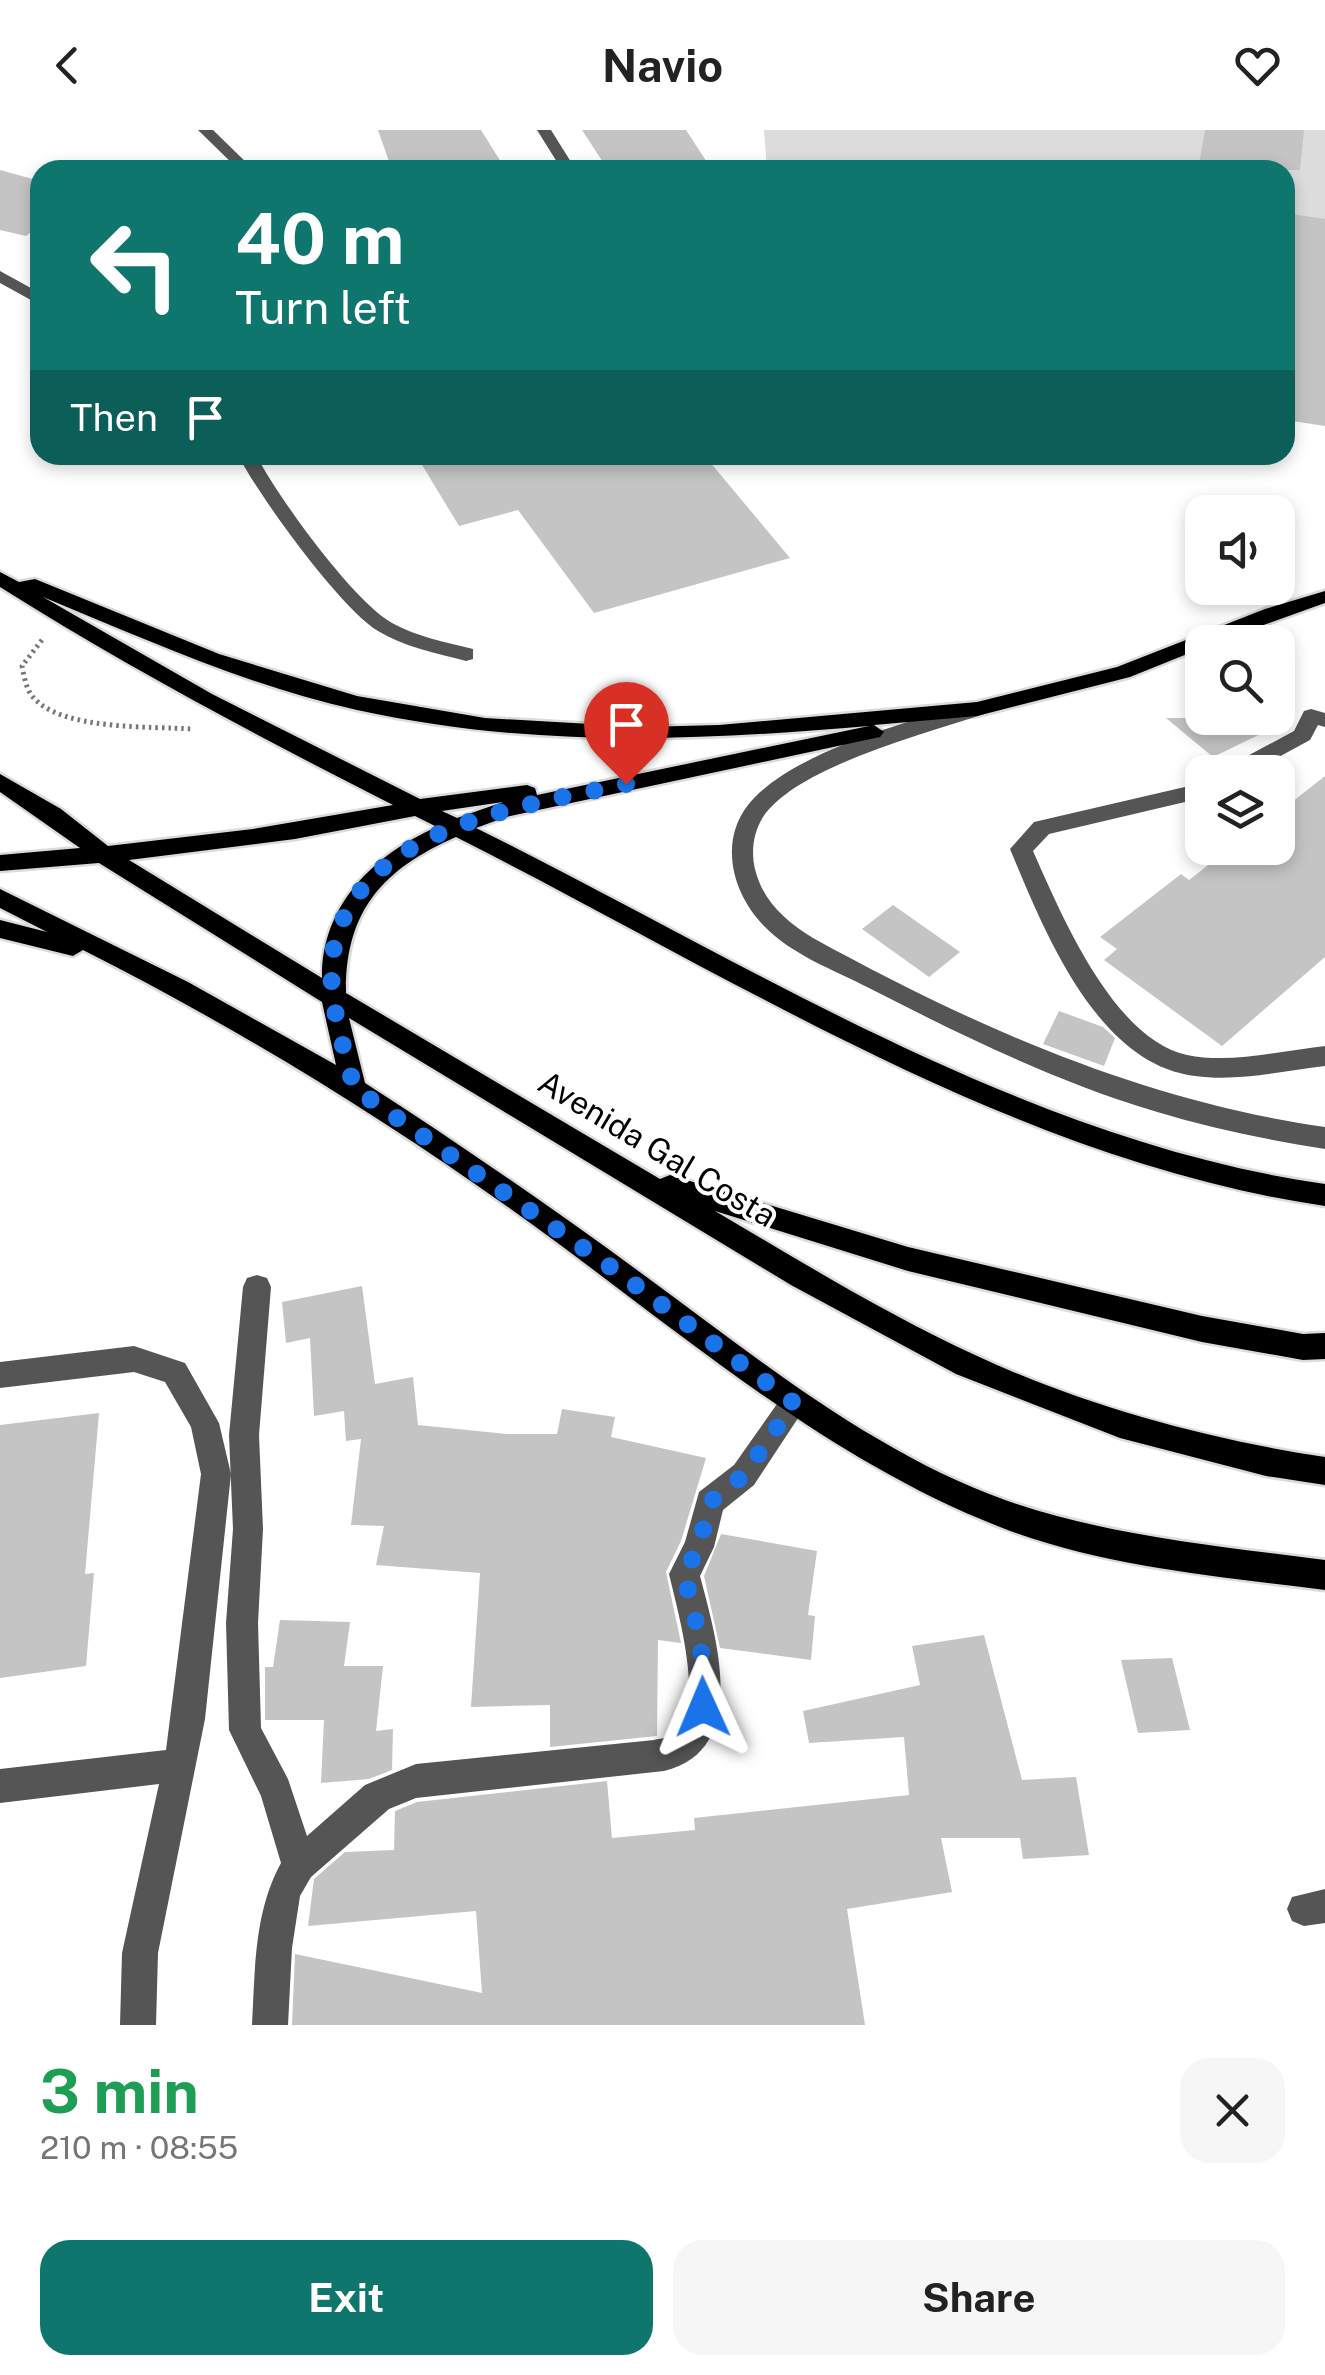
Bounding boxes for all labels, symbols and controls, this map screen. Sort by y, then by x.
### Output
icon: back [40,38,95,93]
icon: heart [1230,38,1285,93]
text: Navio [602,39,723,92]
text: 40 m [235,197,405,280]
icon: left [70,200,200,330]
text: Turn left [235,281,411,334]
icon: arrive [178,390,233,445]
text: Then [70,395,158,440]
map controls [1185,495,1295,865]
button: sound [1185,495,1295,605]
button: search [1185,625,1295,735]
pin [584,682,669,785]
icon: arrive [599,697,654,752]
button: layers [1185,755,1295,865]
street label: Avenida Gal Costa [532,1063,783,1234]
position arrow [651,1655,755,1759]
text: 3 min [40,2056,199,2127]
button: close [1180,2058,1285,2163]
text: 210 m · 08:55 [40,2129,238,2166]
button: Exit [40,2240,653,2355]
button: Share [673,2240,1285,2355]

